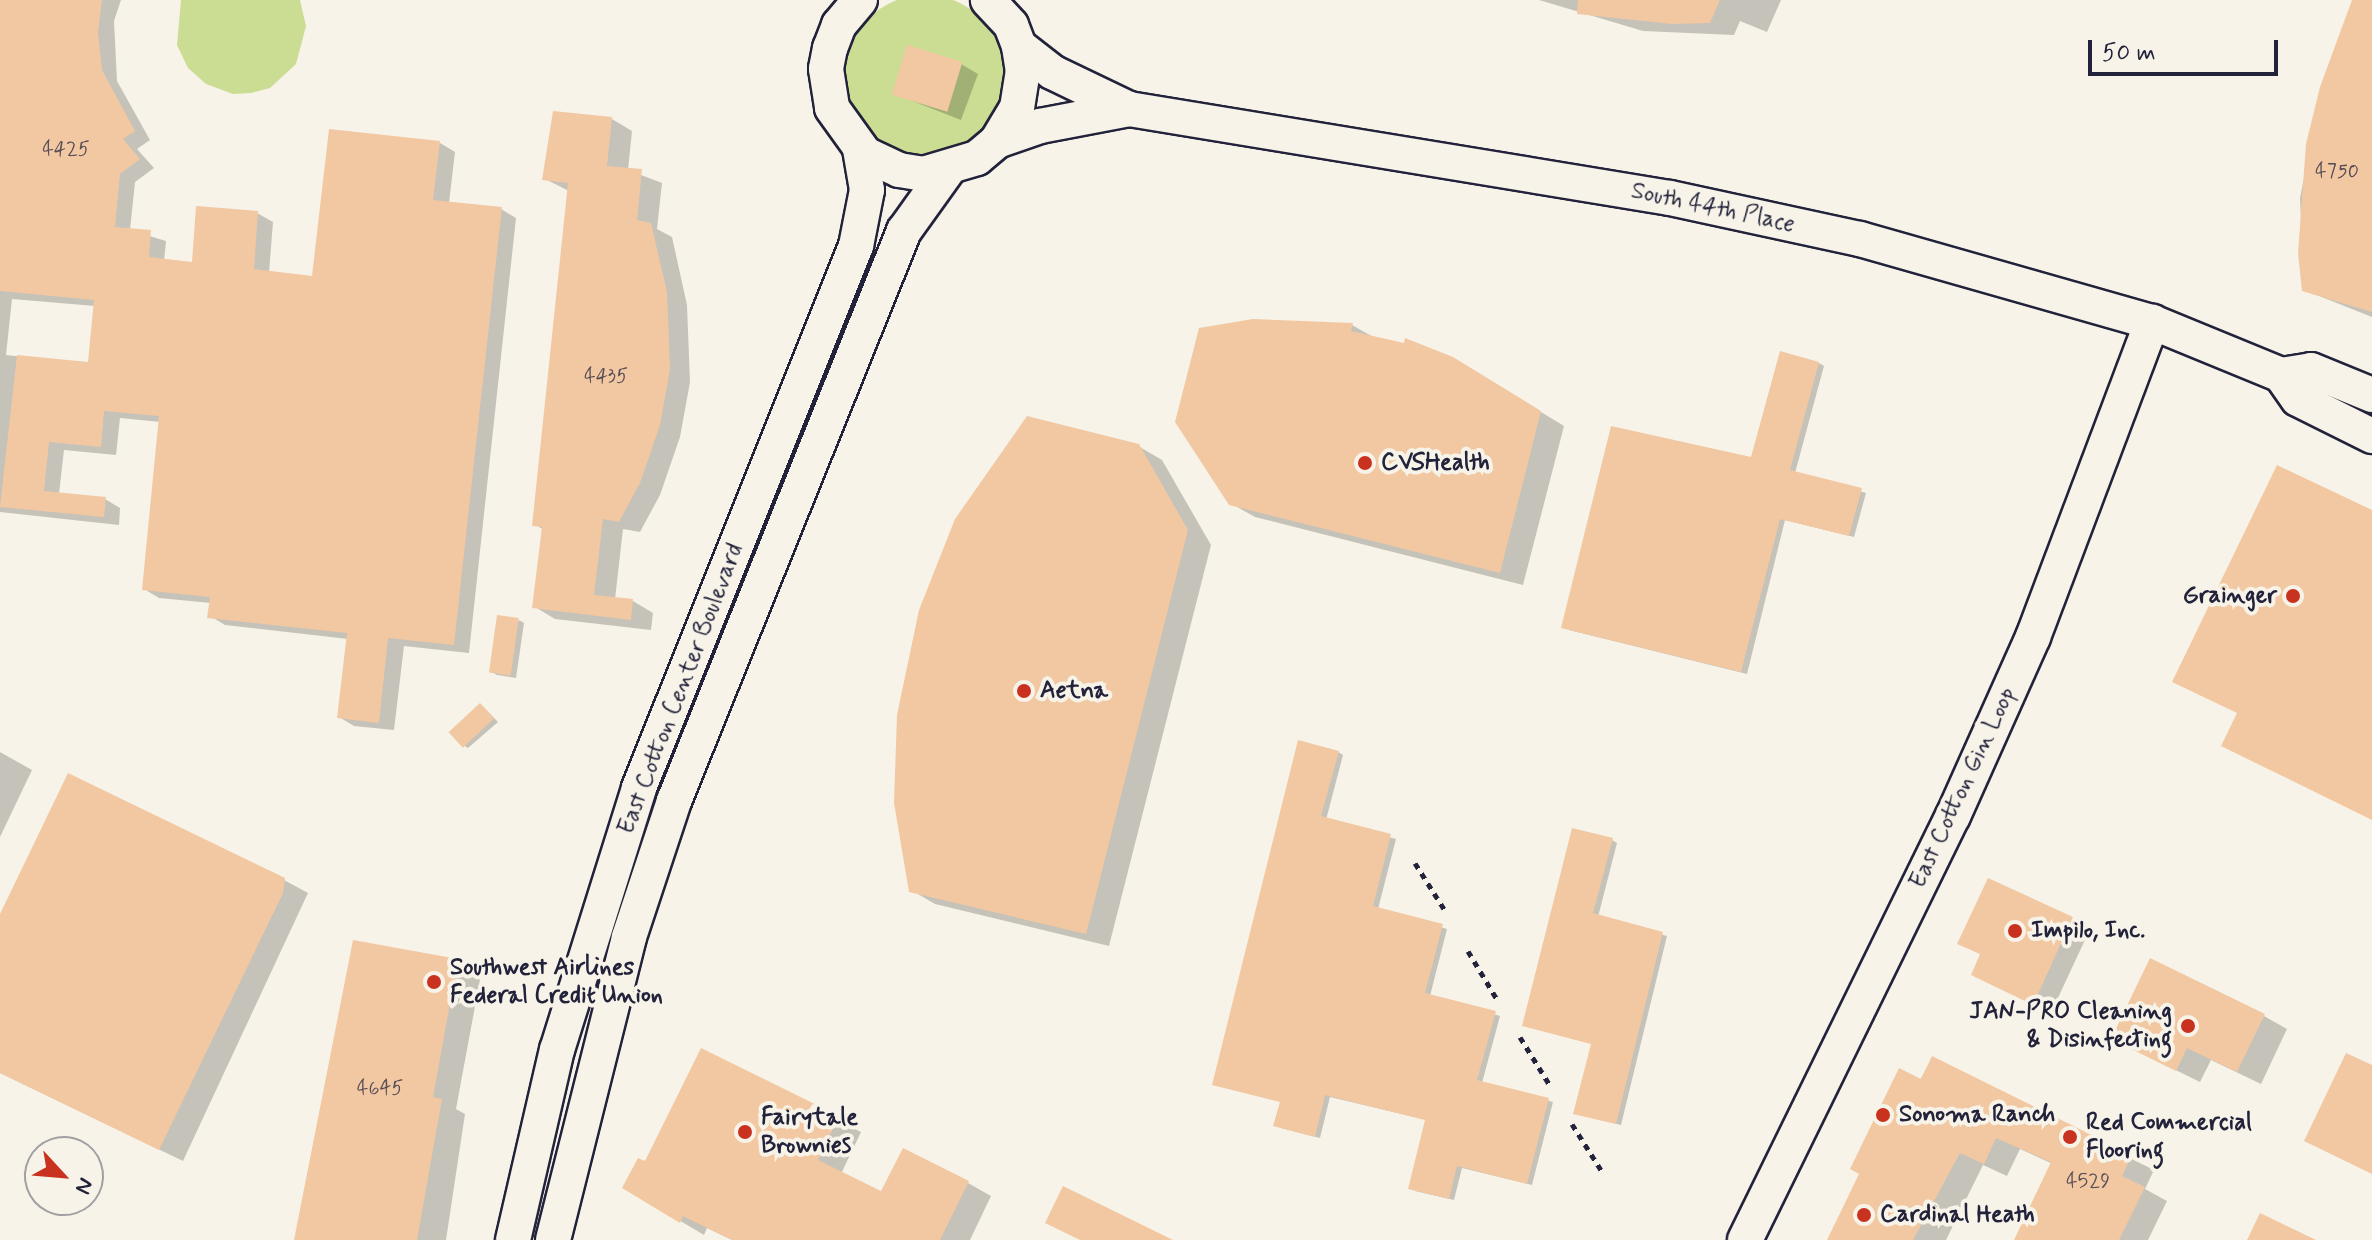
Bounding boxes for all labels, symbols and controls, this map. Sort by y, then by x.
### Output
scale bar [2092,24,2282,74]
text: 50 m [2102,38,2156,69]
house number: 4425 [42,137,90,161]
house number: 4750 [2315,159,2359,183]
street label: South 44th Place [1628,177,1798,239]
house number: 4435 [584,364,628,388]
place label: CVSHealth [1381,449,1490,477]
marker: CVSHealth [1356,454,1374,472]
street label: East Cotton Center Boulevard [613,542,749,836]
place label: Grainger [2183,582,2277,610]
marker: Grainger [2284,587,2302,605]
place label: Aetna [1040,677,1108,705]
marker: Aetna [1015,682,1033,700]
street label: East Cotton Gin Loop [1905,685,2021,891]
place label: Impilo, Inc. [2031,917,2145,945]
marker: Impilo, Inc. [2006,922,2024,940]
place label: Southwest Airlines Federal Credit Union [450,954,667,1010]
marker: Southwest Airlines Federal Credit Union [425,973,443,991]
place label: JAN-PRO Cleaning & Disinfecting [1971,998,2172,1054]
marker: JAN-PRO Cleaning & Disinfecting [2179,1017,2197,1035]
house number: 4645 [357,1076,403,1100]
place label: Sonoma Ranch [1899,1101,2055,1129]
place label: Fairytale Brownies [761,1104,858,1160]
marker: Sonoma Ranch [1874,1106,1892,1124]
place label: Red Commercial Flooring [2086,1109,2262,1165]
marker: Fairytale Brownies [736,1123,754,1141]
marker: Red Commercial Flooring [2061,1128,2079,1146]
north arrow [24,1136,104,1216]
house number: 4529 [2066,1169,2110,1193]
text: N [68,1173,100,1198]
place label: Cardinal Heath [1880,1201,2035,1229]
marker: Cardinal Heath [1855,1206,1873,1224]

